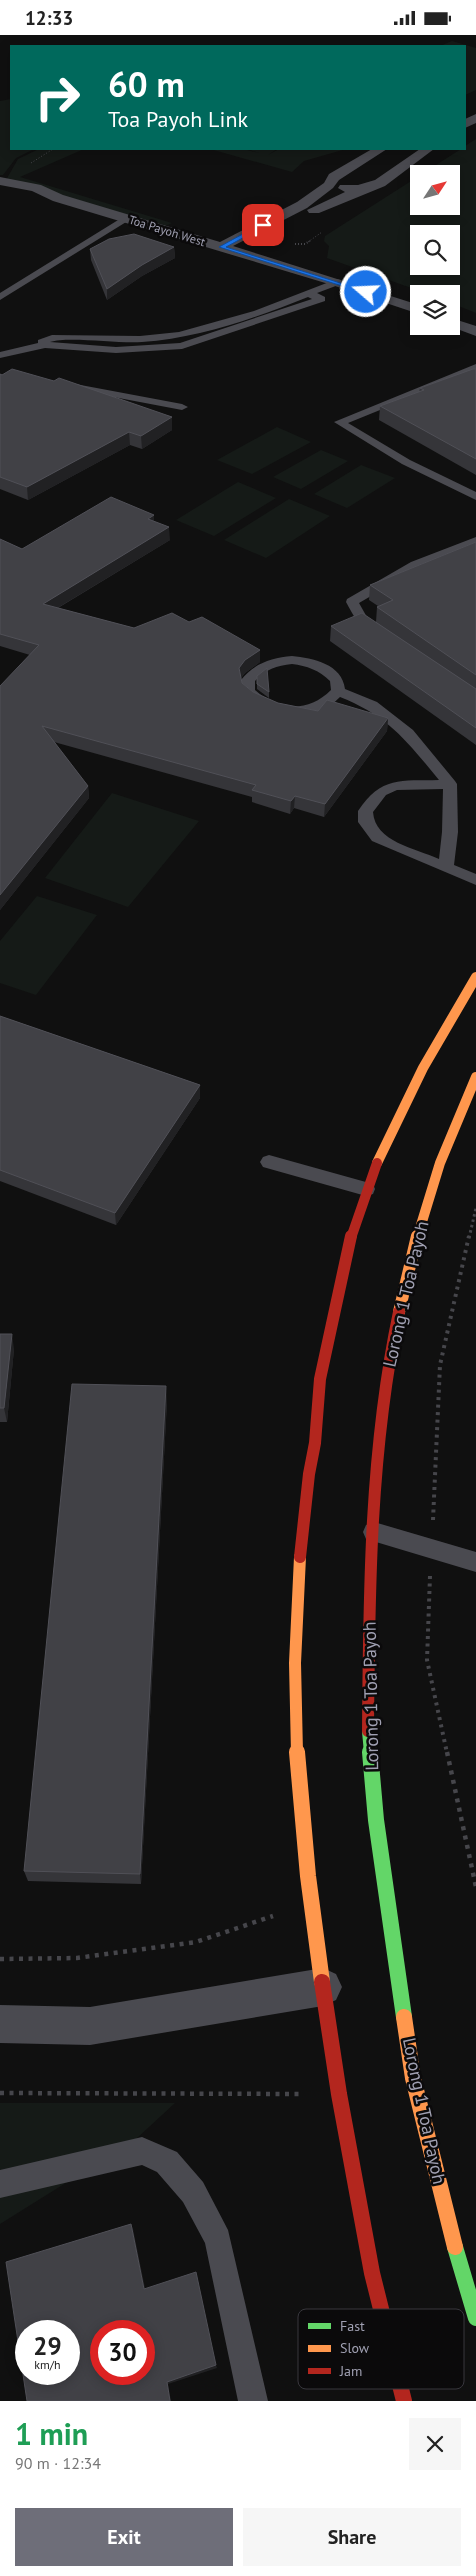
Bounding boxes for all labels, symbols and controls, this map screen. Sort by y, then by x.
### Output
text: 12:33 [25,6,73,30]
text: 60 m [108,61,185,107]
icon: right [25,65,90,130]
text: Toa Payoh Link [108,105,248,133]
north arrow [410,165,460,215]
map controls [410,165,460,335]
pin [242,204,284,246]
icon: arrive [249,211,277,239]
street label: Toa Payoh West [127,212,207,249]
button: search [410,225,460,275]
position arrow [339,265,391,317]
button: layers [410,285,460,335]
street label: Lorong 1 Toa Payoh [378,1219,433,1369]
street label: Lorong 1 Toa Payoh [358,1621,383,1771]
street label: Lorong 1 Toa Payoh [398,2036,451,2186]
legend [298,2309,464,2389]
text: Fast [340,2317,365,2335]
speed limit sign: 30 [90,2320,155,2385]
text: 29 [33,2330,62,2362]
text: Slow [340,2339,370,2357]
text: km/h [34,2357,61,2372]
text: Jam [339,2362,362,2380]
text: 1 min [15,2414,88,2453]
button: close [409,2418,461,2470]
text: 90 m · 12:34 [15,2453,101,2473]
button: Exit [15,2508,233,2566]
button: Share [243,2508,461,2566]

